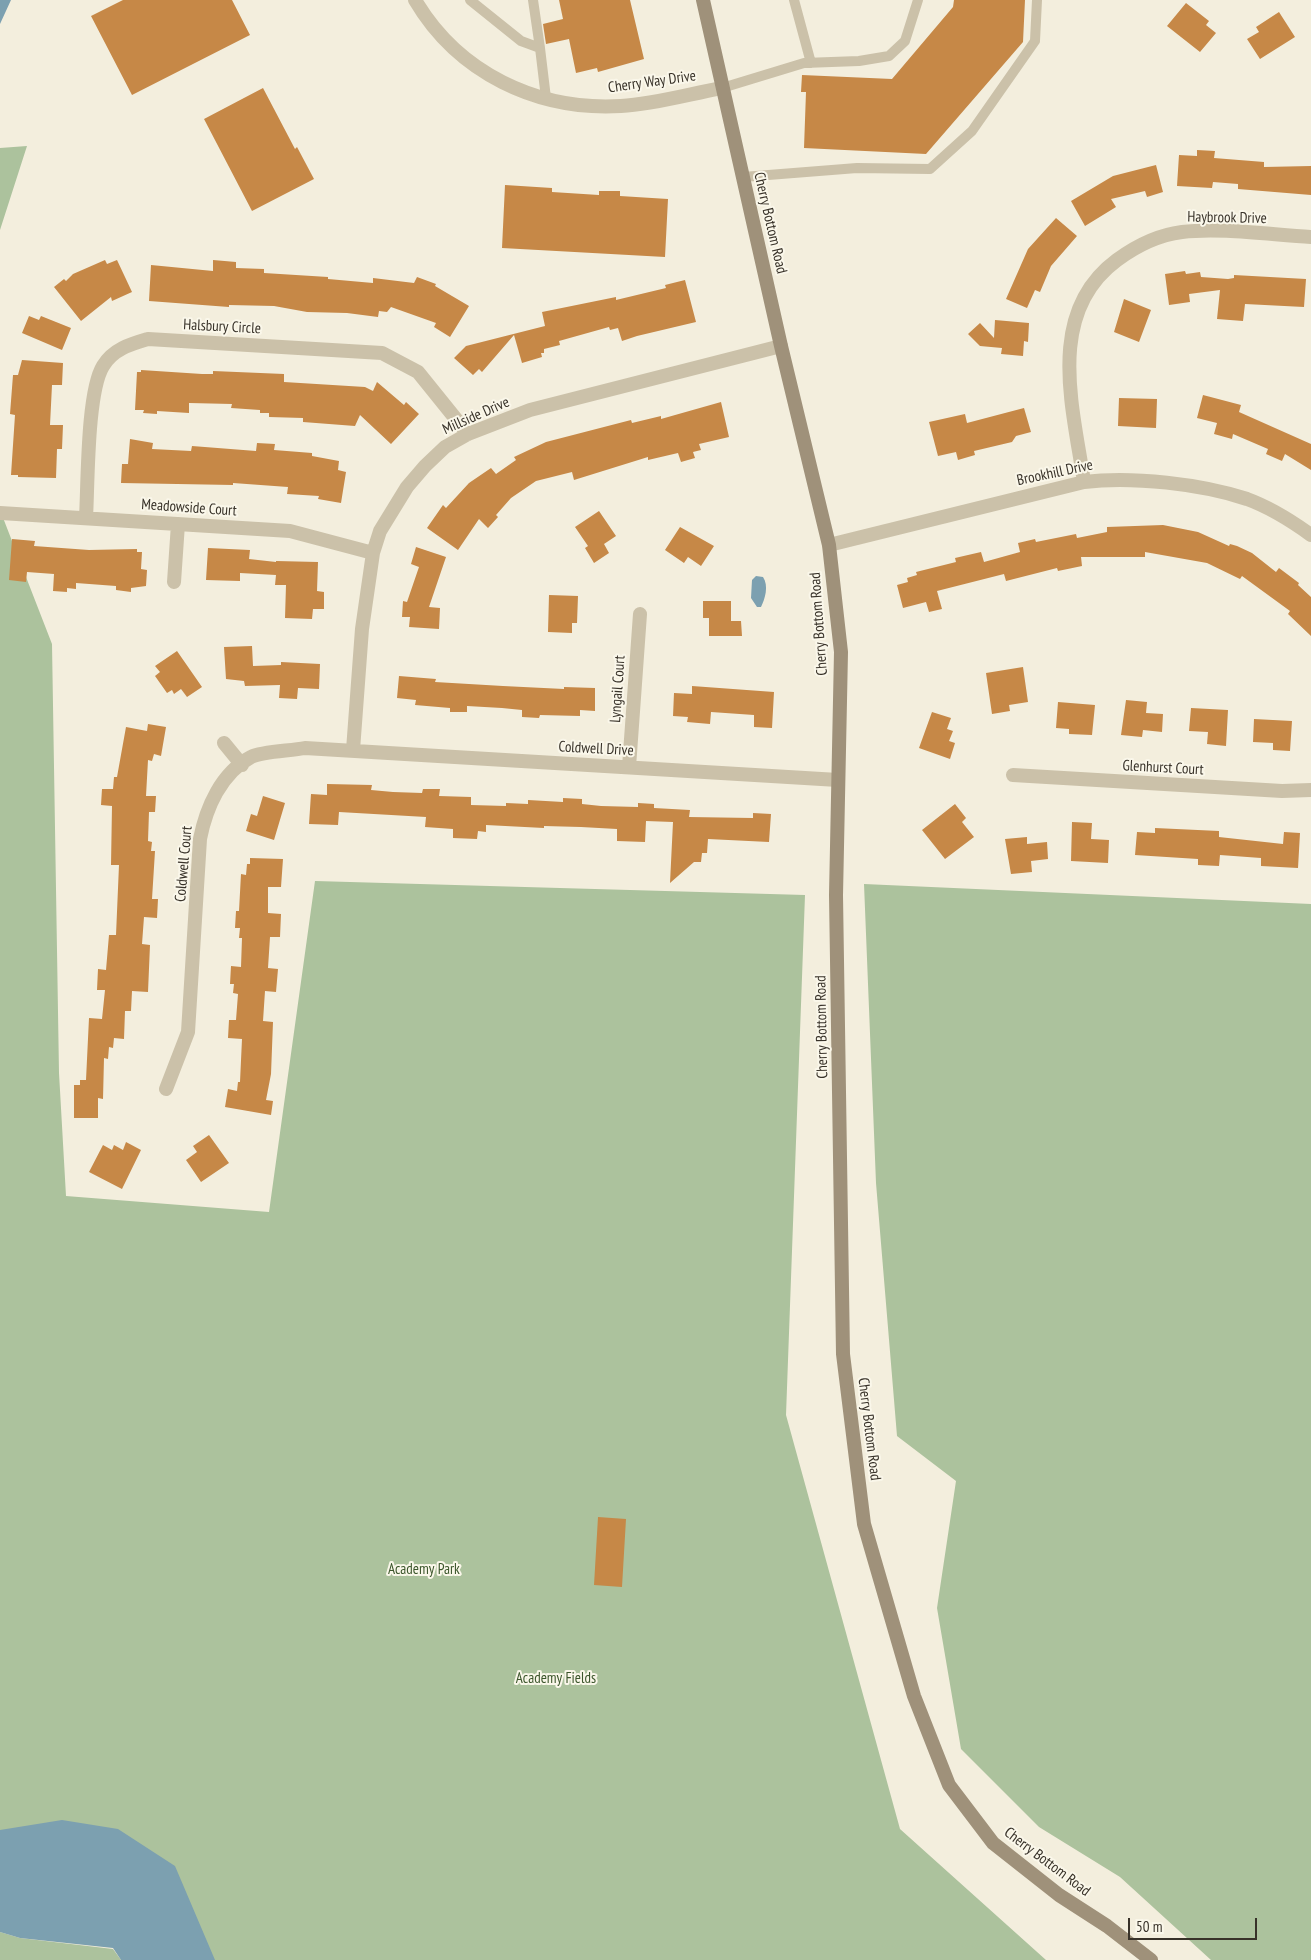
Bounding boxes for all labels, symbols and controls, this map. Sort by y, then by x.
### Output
street label: Cherry Way Drive [607,67,697,97]
street label: Cherry Bottom Road [750,171,790,275]
street label: Haybrook Drive [1187,208,1267,228]
street label: Halsbury Circle [183,316,261,338]
street label: Millside Drive [440,393,512,439]
street label: Brookhill Drive [1015,456,1095,490]
street label: Meadowside Court [141,496,237,520]
street label: Cherry Bottom Road [806,572,832,676]
street label: Lyngail Court [607,655,629,723]
street label: Coldwell Drive [558,738,634,760]
street label: Glenhurst Court [1122,757,1204,779]
street label: Coldwell Court [172,825,196,903]
street label: Cherry Bottom Road [812,975,832,1079]
street label: Cherry Bottom Road [854,1377,884,1481]
park label: Academy Park [388,1561,460,1579]
park label: Academy Fields [516,1670,596,1688]
street label: Cherry Bottom Road [1000,1824,1094,1900]
scale bar [1131,1908,1260,1940]
text: 50 m [1136,1917,1162,1936]

